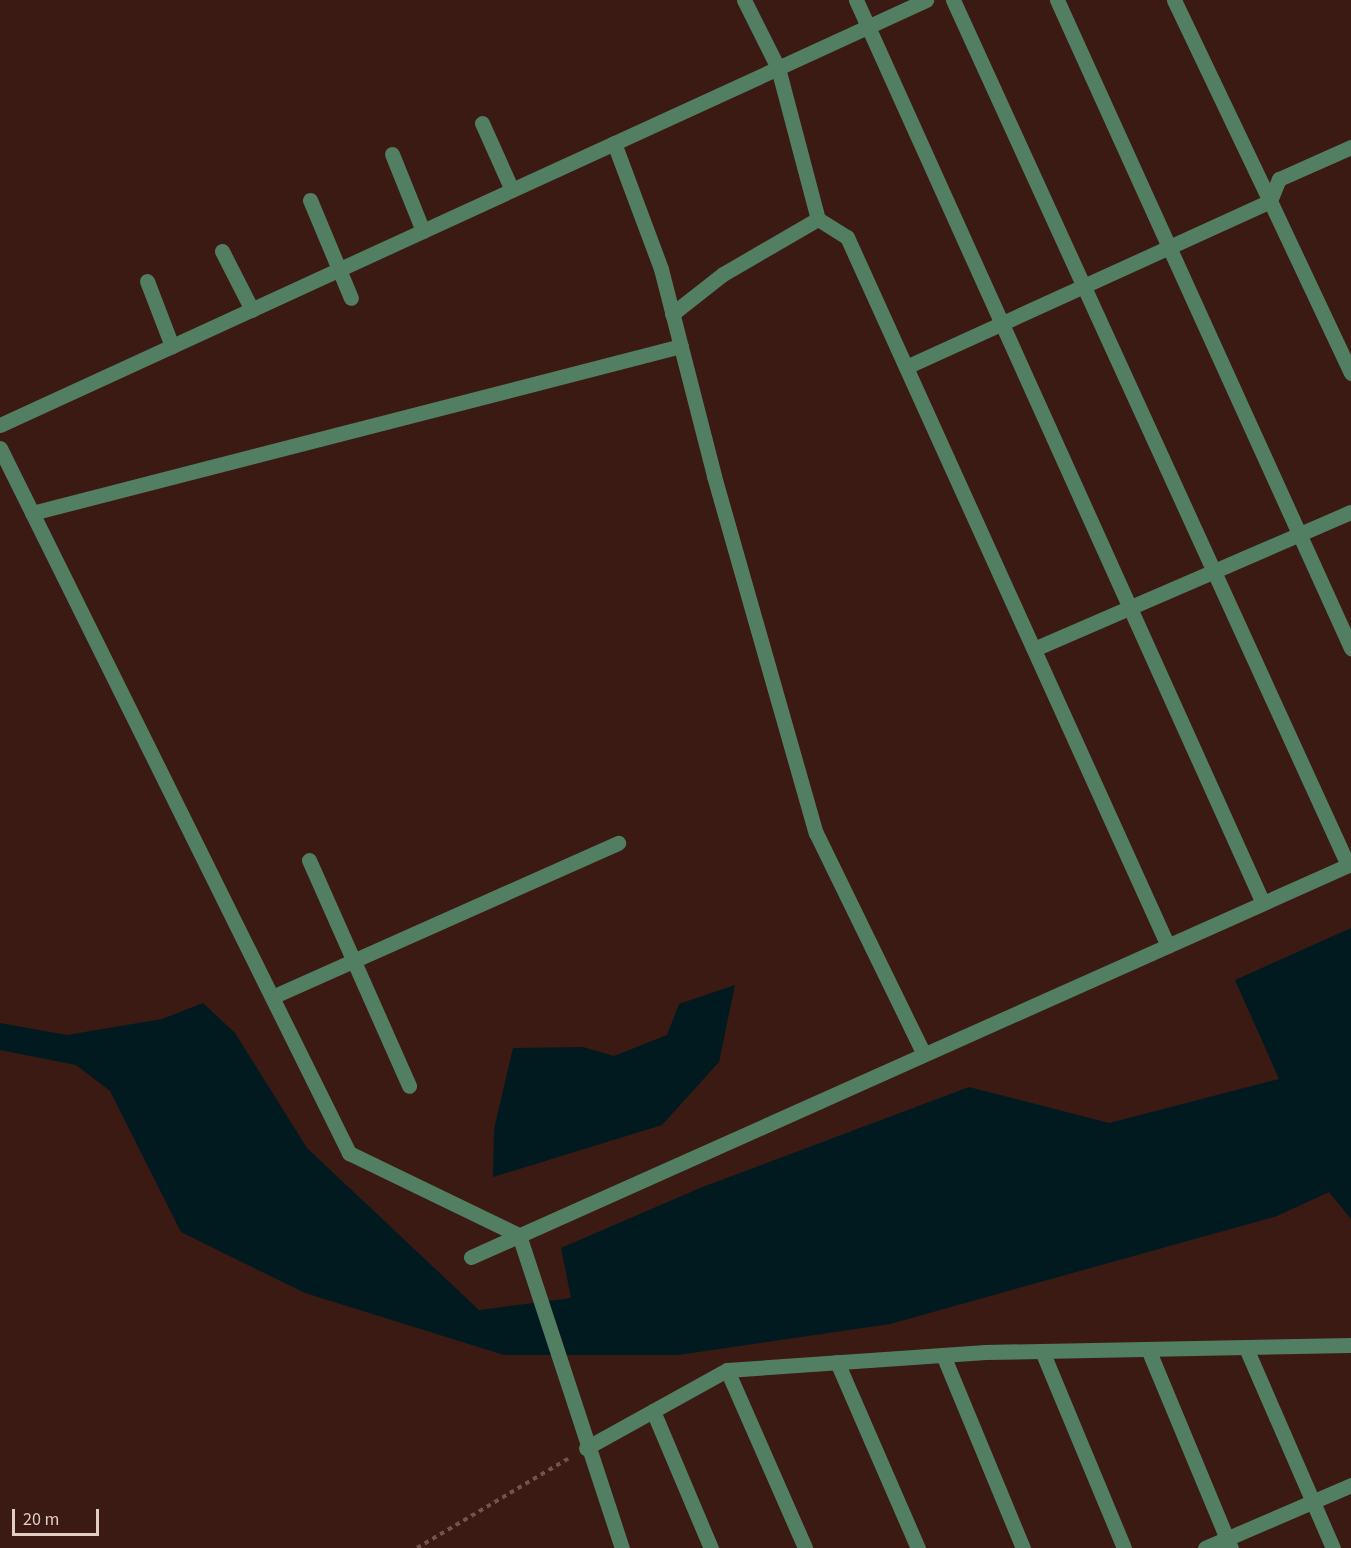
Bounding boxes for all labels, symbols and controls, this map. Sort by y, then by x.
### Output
scale bar [15,1497,102,1535]
text: 20 m [23,1507,59,1532]

